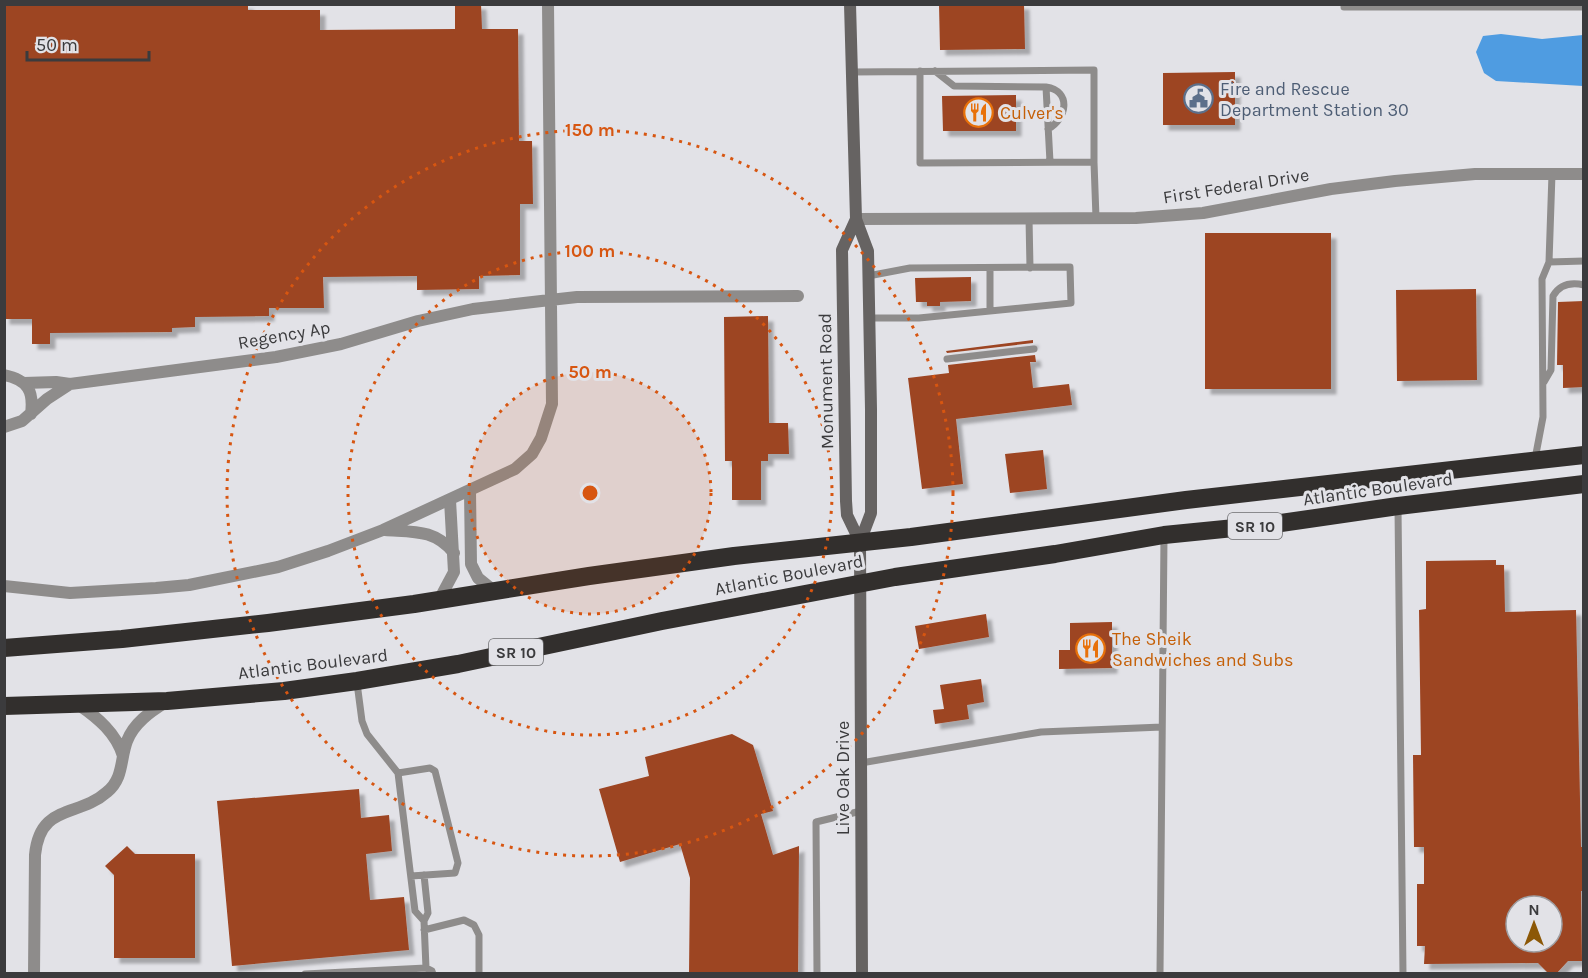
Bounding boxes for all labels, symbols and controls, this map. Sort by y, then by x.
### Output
scale bar [27,24,148,62]
text: 50 m [36,34,78,56]
place label: Fire and Rescue Department Station 30 [1220,78,1409,121]
public building icon: Fire and Rescue Department Station 30 [1183,83,1215,115]
restaurant icon: Culver's [963,97,995,129]
place label: Culver's [1000,102,1064,124]
text: 150 m [565,119,615,141]
street label: First Federal Drive [1161,164,1311,208]
text: 100 m [565,240,615,262]
street label: Monument Road [814,313,838,449]
street label: Regency Ap [236,316,332,354]
text: 50 m [568,361,612,383]
street label: Atlantic Boulevard [1302,468,1454,510]
centre of rings [580,483,600,503]
road number: SR 10 [1228,513,1282,539]
street label: Atlantic Boulevard [713,550,865,600]
place label: The Sheik Sandwiches and Subs [1112,628,1293,671]
restaurant icon: The Sheik Sandwiches and Subs [1075,633,1107,665]
road number: SR 10 [489,639,543,665]
street label: Atlantic Boulevard [237,644,389,684]
street label: Live Oak Drive [832,721,854,835]
north arrow [1504,894,1564,954]
text: N [1528,900,1540,919]

